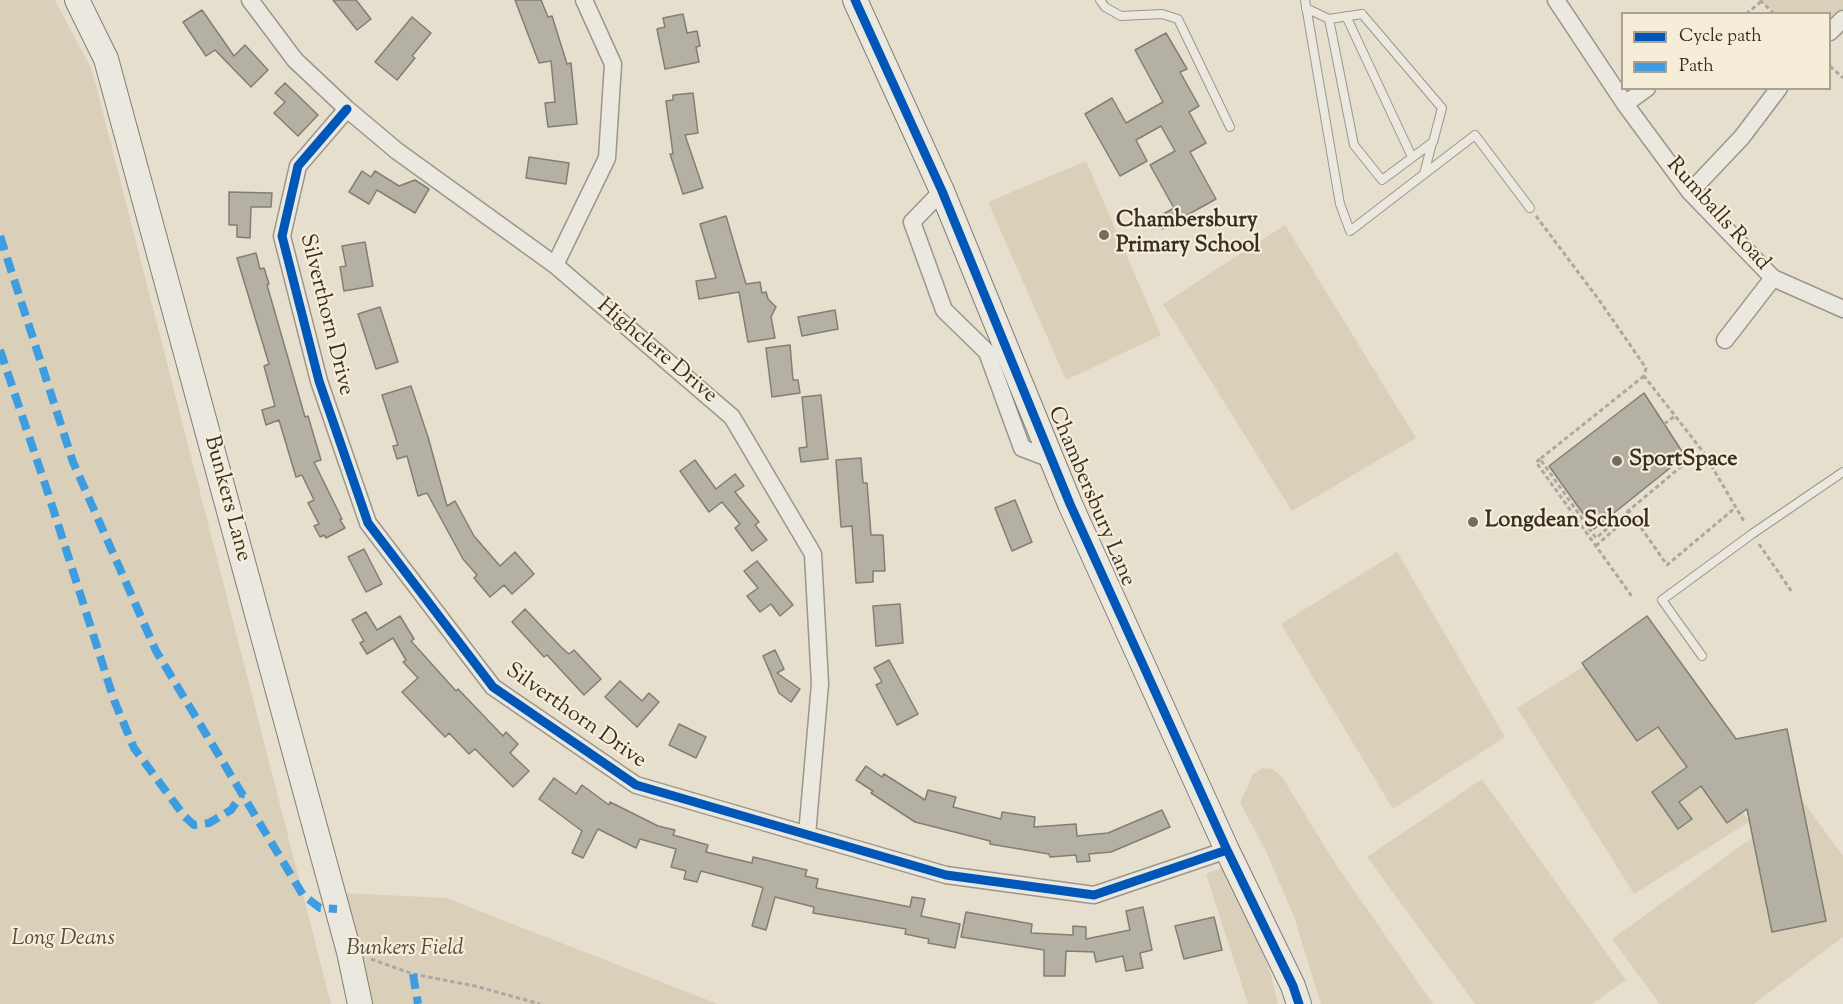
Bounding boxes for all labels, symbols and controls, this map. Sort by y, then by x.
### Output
legend [1621,12,1831,90]
text: Cycle path [1679,24,1762,50]
text: Path [1679,54,1714,80]
street label: Rumballs Road [1659,153,1775,277]
place label: Chambersbury Primary School [1116,209,1260,260]
marker: Chambersbury Primary School [1097,228,1111,242]
street label: Silverthorn Drive [292,231,358,399]
street label: Highclere Drive [590,294,722,410]
street label: Chambersbury Lane [1040,403,1140,591]
street label: Bunkers Lane [197,433,255,565]
place label: SportSpace [1629,448,1737,474]
marker: SportSpace [1610,454,1624,468]
place label: Longdean School [1485,509,1650,535]
marker: Longdean School [1466,515,1480,529]
street label: Silverthorn Drive [500,659,650,775]
park label: Long Deans [11,927,115,953]
park label: Bunkers Field [346,937,464,963]

